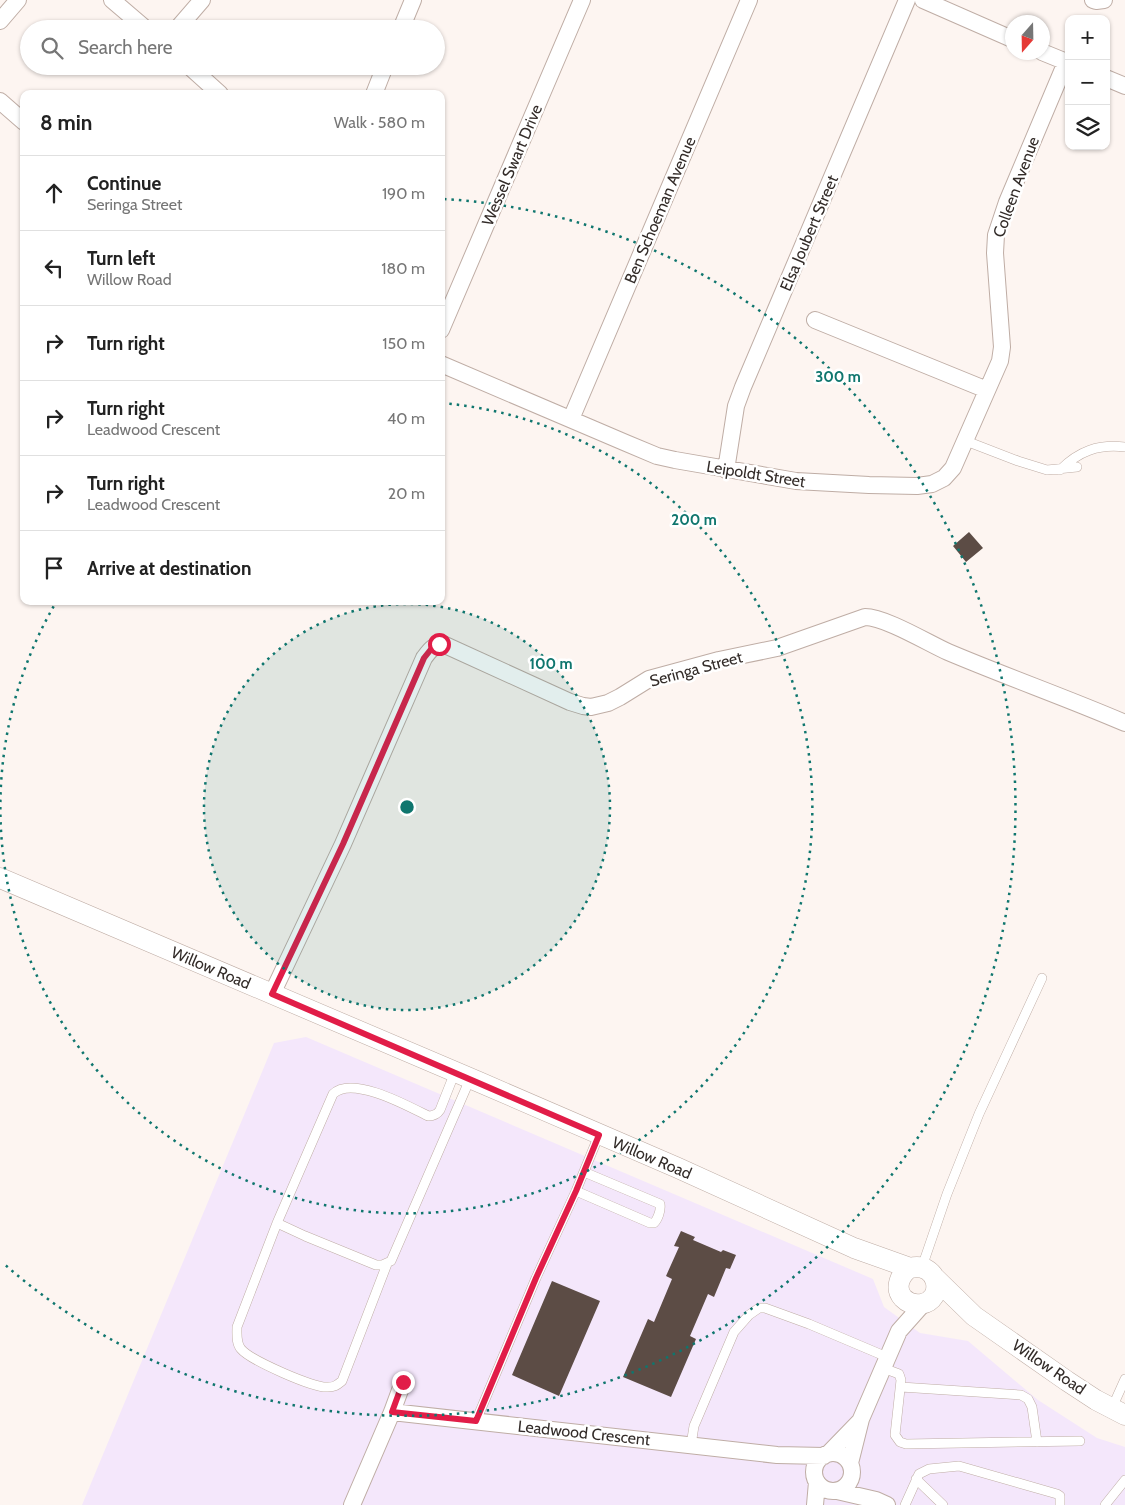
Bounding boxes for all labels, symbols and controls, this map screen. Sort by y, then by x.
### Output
north arrow [1005,15,1050,60]
map controls [1065,15,1110,150]
button: + [1065,15,1110,60]
search box [20,20,445,75]
icon: search [38,34,66,62]
text: Search here [78,36,172,59]
button: − [1065,60,1110,105]
street label: Wessel Swart Drive [478,102,546,228]
button: layers [1065,105,1110,150]
text: 8 min [40,110,92,135]
text: Walk · 580 m [334,113,425,132]
street label: Ben Schoeman Avenue [620,134,700,286]
street label: Colleen Avenue [989,134,1043,240]
text: Continue [87,172,161,195]
street label: Elsa Joubert Street [776,172,842,294]
icon: ahead [40,179,68,207]
text: 190 m [382,184,425,203]
text: Seringa Street [87,195,182,214]
text: Turn left [87,247,155,270]
icon: left [40,254,68,282]
text: 180 m [381,259,425,278]
text: Willow Road [87,270,172,289]
icon: right [40,329,68,357]
text: Turn right [87,332,165,355]
text: 150 m [382,334,425,353]
text: 300 m [815,368,861,386]
text: Turn right [87,397,165,420]
icon: right [40,404,68,432]
text: 40 m [387,409,425,428]
text: Leadwood Crescent [87,420,220,439]
street label: Leipoldt Street [705,457,807,491]
text: Turn right [87,472,165,495]
icon: right [40,479,68,507]
text: 20 m [388,484,425,503]
text: Leadwood Crescent [87,495,220,514]
text: 200 m [671,511,717,529]
icon: arrive [40,554,68,582]
text: Arrive at destination [87,557,251,580]
route start [428,633,451,656]
street label: Seringa Street [648,647,745,691]
text: 100 m [529,655,573,673]
centre of rings [398,798,416,816]
street label: Willow Road [168,943,254,993]
street label: Willow Road [609,1133,695,1183]
street label: Willow Road [1009,1335,1089,1399]
route end [392,1371,415,1394]
street label: Leadwood Crescent [517,1417,652,1449]

